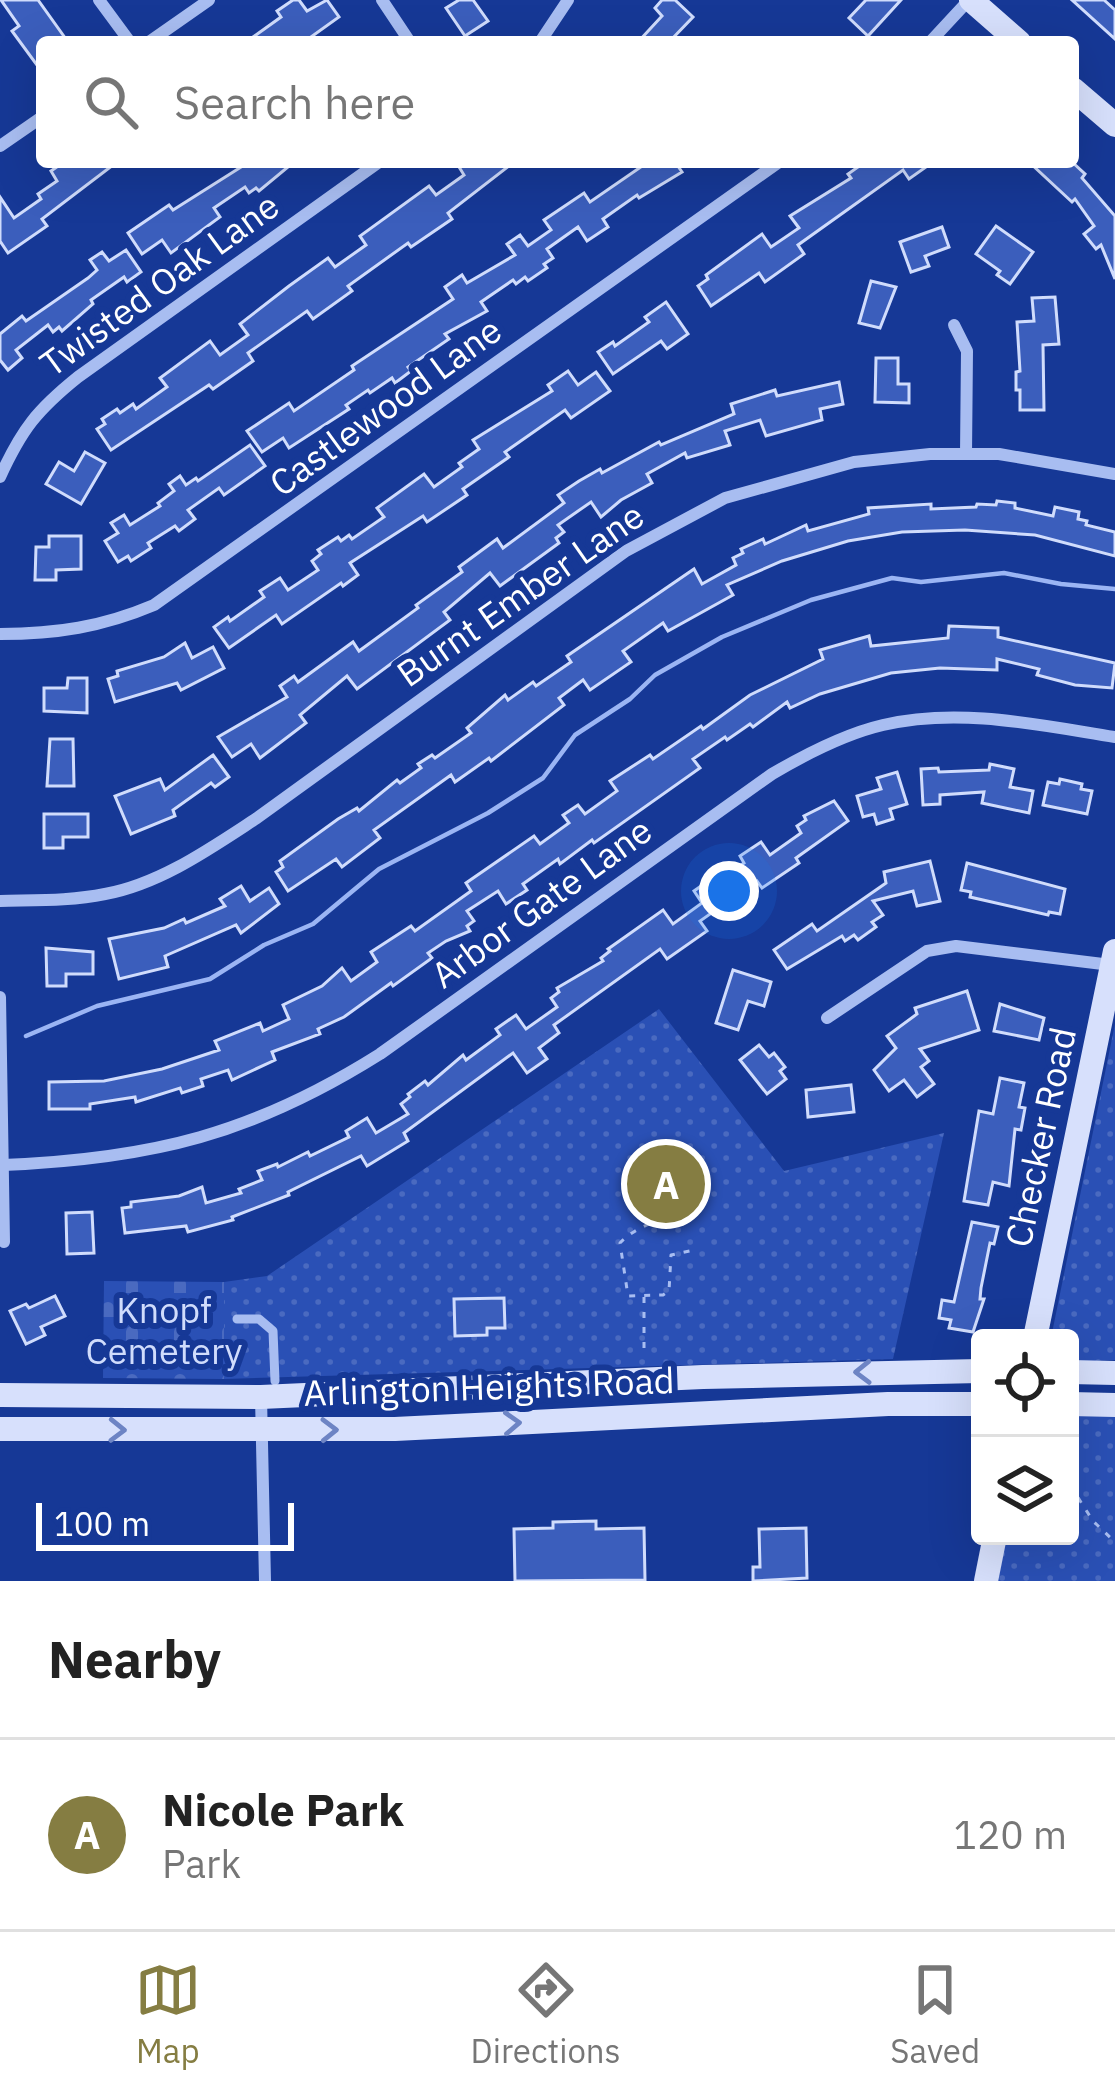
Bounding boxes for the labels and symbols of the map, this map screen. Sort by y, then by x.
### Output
street label: Twisted Oak Lane [30,181,288,387]
street label: Castlewood Lane [260,306,510,506]
street label: Burnt Ember Lane [387,491,653,697]
street label: Arbor Gate Lane [421,806,661,998]
your location [699,861,759,921]
street label: Checker Road [994,1023,1086,1251]
pin: A [627,1139,705,1229]
park label: Knopf Cemetery [85,1286,243,1374]
street label: Arlington Heights Road [303,1356,675,1416]
one-way arrow [853,1359,872,1385]
one-way arrow [503,1410,522,1436]
one-way arrow [109,1417,127,1443]
one-way arrow [320,1417,339,1443]
scale bar [36,1497,294,1550]

